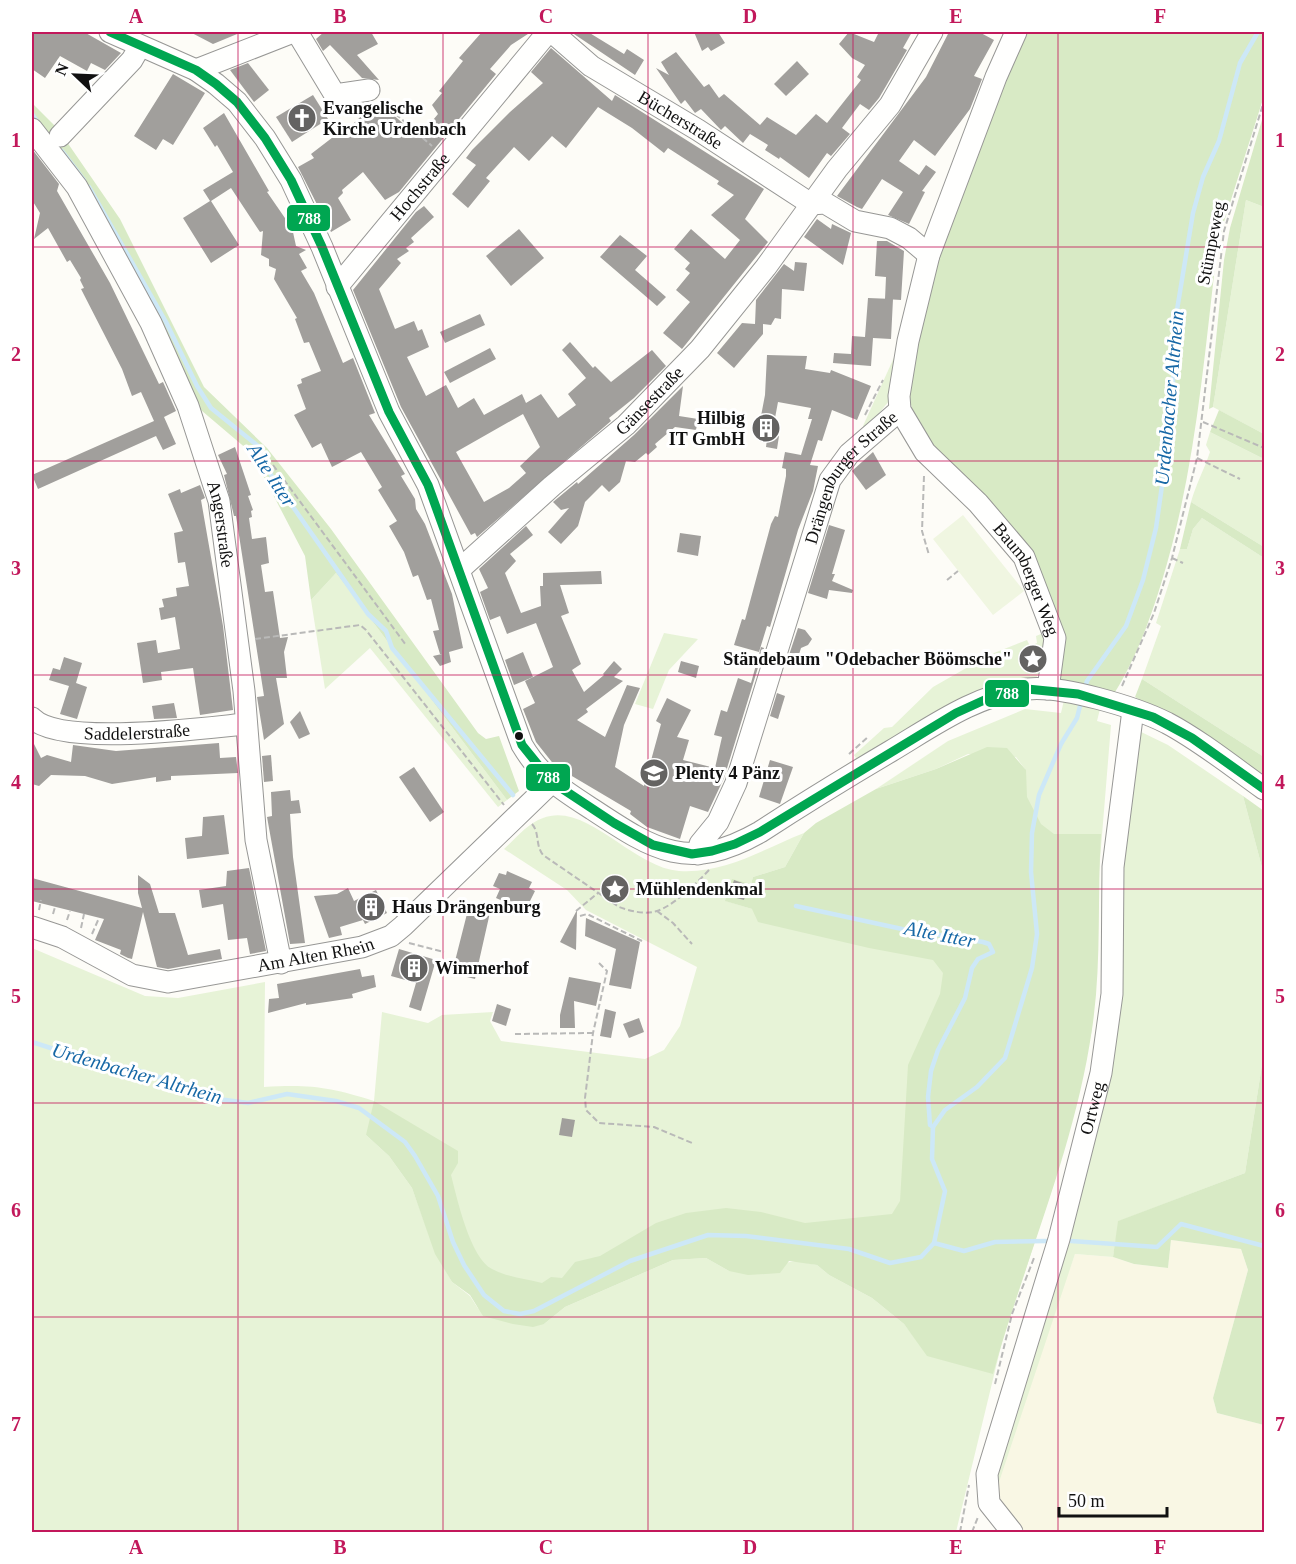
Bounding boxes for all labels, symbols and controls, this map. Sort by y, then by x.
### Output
text: A [129,5,144,27]
text: B [333,5,347,27]
text: C [539,5,553,27]
text: D [743,5,757,27]
text: E [949,5,963,27]
text: F [1154,5,1166,27]
north arrow [45,45,105,105]
text: N [52,60,72,78]
street label: Bücherstraße [635,87,726,153]
place label: Evangelische Kirche Urdenbach [323,98,466,139]
church icon: Evangelische Kirche Urdenbach [286,102,318,134]
text: 1 [11,129,21,151]
text: 1 [1275,129,1285,151]
street label: Hochstraße [386,149,454,225]
street label: Stümpeweg [1193,199,1229,287]
line badge: 788 [286,204,331,232]
text: 788 [297,210,321,227]
water label: Urdenbacher Altrhein [1150,310,1188,486]
text: 2 [11,343,21,365]
text: 2 [1275,343,1285,365]
street label: Gänsestraße [612,362,687,439]
street label: Drängenburger Straße [801,407,901,546]
place label: Hilbig IT GmbH [669,408,745,449]
building icon: Hilbig IT GmbH [750,412,782,444]
water label: Alte Itter [242,437,301,511]
street label: Angerstraße [203,478,238,569]
street label: Baumberger Weg [989,519,1063,639]
text: 3 [11,557,21,579]
text: 3 [1275,557,1285,579]
place icon: Ständebaum "Odebacher Böömsche" [1017,643,1049,675]
place label: Ständebaum "Odebacher Böömsche" [723,649,1012,669]
line badge: 788 [984,679,1030,708]
text: 788 [995,685,1019,702]
street label: Saddelerstraße [83,720,191,744]
unlabelled marker [513,730,525,742]
school or university icon: Plenty 4 Pänz [638,757,670,789]
line badge: 788 [525,763,571,792]
place label: Plenty 4 Pänz [675,763,780,783]
text: 788 [536,769,560,786]
text: 4 [11,771,21,793]
text: 4 [1275,771,1285,793]
place icon: Mühlendenkmal [599,873,631,905]
place label: Mühlendenkmal [636,879,763,899]
building icon: Haus Drängenburg [355,891,387,923]
place label: Haus Drängenburg [392,897,541,917]
water label: Alte Itter [901,916,977,952]
street label: Am Alten Rhein [256,933,377,976]
building icon: Wimmerhof [398,952,430,984]
place label: Wimmerhof [435,958,530,978]
text: 5 [11,985,21,1007]
text: 5 [1275,985,1285,1007]
water label: Urdenbacher Altrhein [50,1038,224,1108]
street label: Ortweg [1076,1079,1108,1137]
text: 6 [11,1199,21,1221]
text: 6 [1275,1199,1285,1221]
text: 7 [11,1413,21,1435]
text: 7 [1275,1413,1285,1435]
scale bar [1059,1480,1167,1518]
text: 50 m [1068,1491,1105,1511]
text: A [129,1536,144,1558]
text: B [333,1536,347,1558]
text: C [539,1536,553,1558]
text: D [743,1536,757,1558]
text: E [949,1536,963,1558]
text: F [1154,1536,1166,1558]

